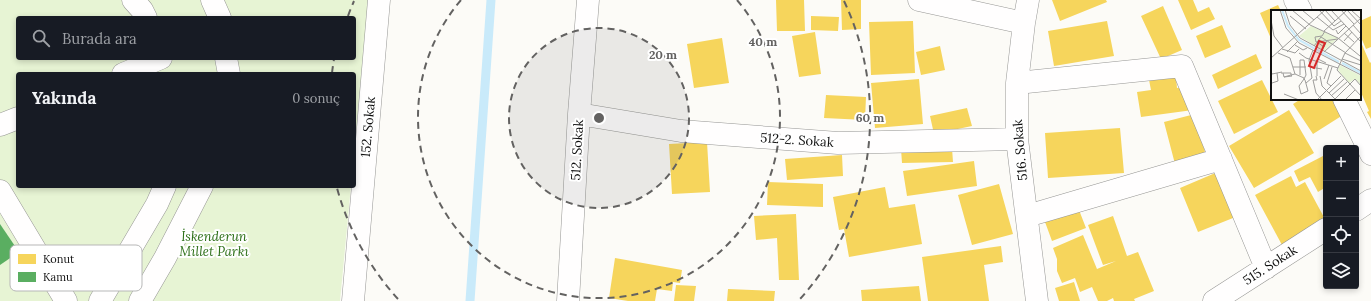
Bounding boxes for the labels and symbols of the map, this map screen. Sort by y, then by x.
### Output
inset map [1271,10,1361,100]
text: 40 m [749,34,777,49]
text: 20 m [649,47,677,62]
street label: 152. Sokak [357,96,379,158]
text: 60 m [856,110,884,125]
centre of rings [592,111,606,125]
street label: 512. Sokak [567,119,587,181]
street label: 516. Sokak [1009,119,1031,181]
street label: 512-2. Sokak [760,129,834,151]
park label: İskenderun Millet Parkı [179,228,249,260]
street label: 515. Sokak [1240,241,1300,289]
legend [10,245,142,291]
text: Konut [43,252,75,266]
text: Kamu [43,270,73,284]

